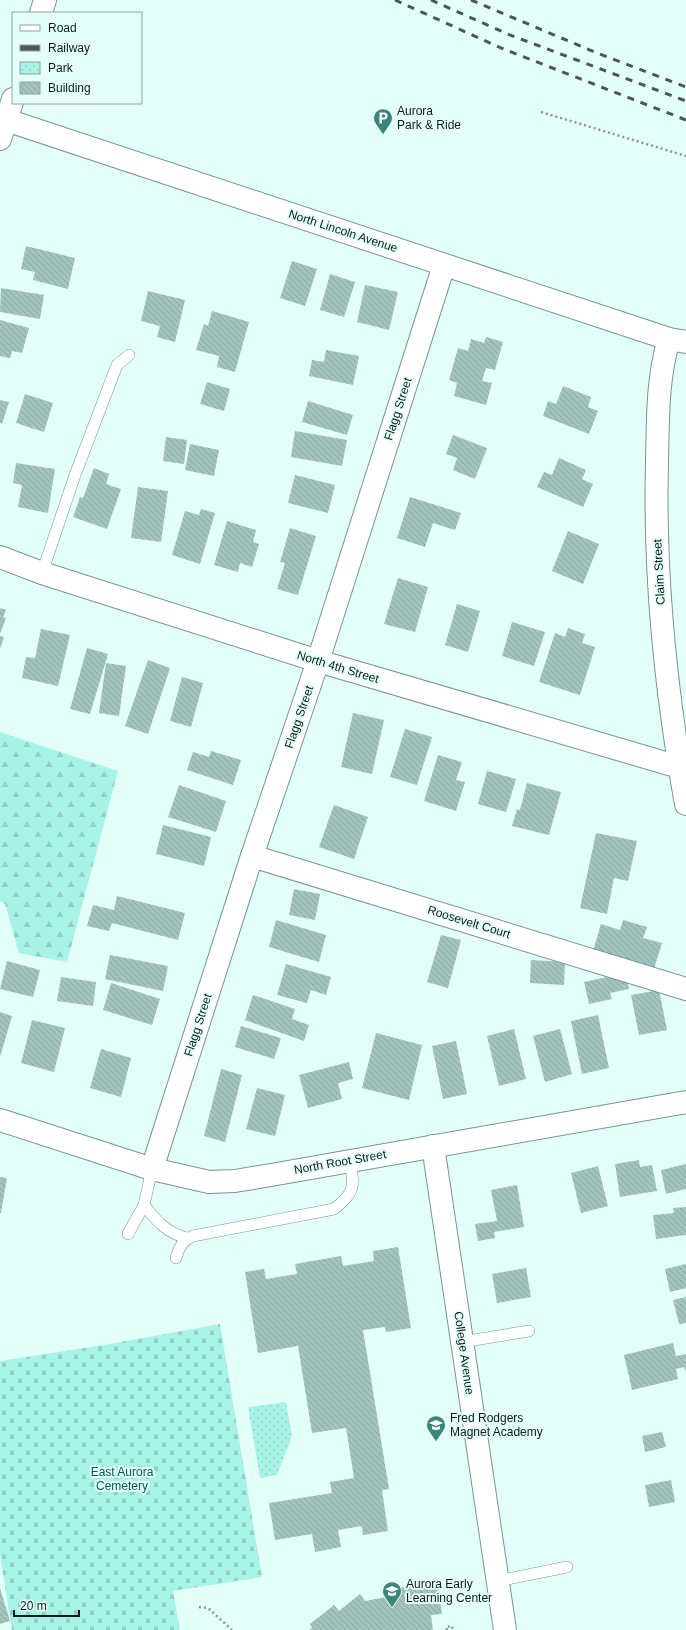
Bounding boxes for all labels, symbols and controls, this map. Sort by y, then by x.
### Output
legend [12,12,142,104]
text: Road [48,21,77,35]
text: Railway [48,41,90,55]
text: Park [48,61,74,75]
text: Building [48,81,91,95]
place label: Aurora Park & Ride [397,104,461,132]
parking icon: Aurora Park & Ride [372,107,394,135]
street label: North Lincoln Avenue [287,207,400,255]
street label: Flagg Street [381,375,415,442]
street label: Claim Street [650,538,668,605]
street label: North 4th Street [295,648,381,686]
street label: Flagg Street [282,683,316,750]
street label: Roosevelt Court [426,903,513,941]
street label: Flagg Street [181,991,215,1058]
street label: North Root Street [293,1147,388,1177]
street label: College Avenue [451,1311,477,1396]
place label: Fred Rodgers Magnet Academy [450,1411,543,1439]
school or university icon: Fred Rodgers Magnet Academy [425,1414,447,1442]
park label: East Aurora Cemetery [91,1465,154,1493]
place label: Aurora Early Learning Center [406,1577,492,1605]
school or university icon: Aurora Early Learning Center [381,1580,403,1608]
scale bar [14,1592,79,1618]
text: 20 m [20,1599,47,1613]

